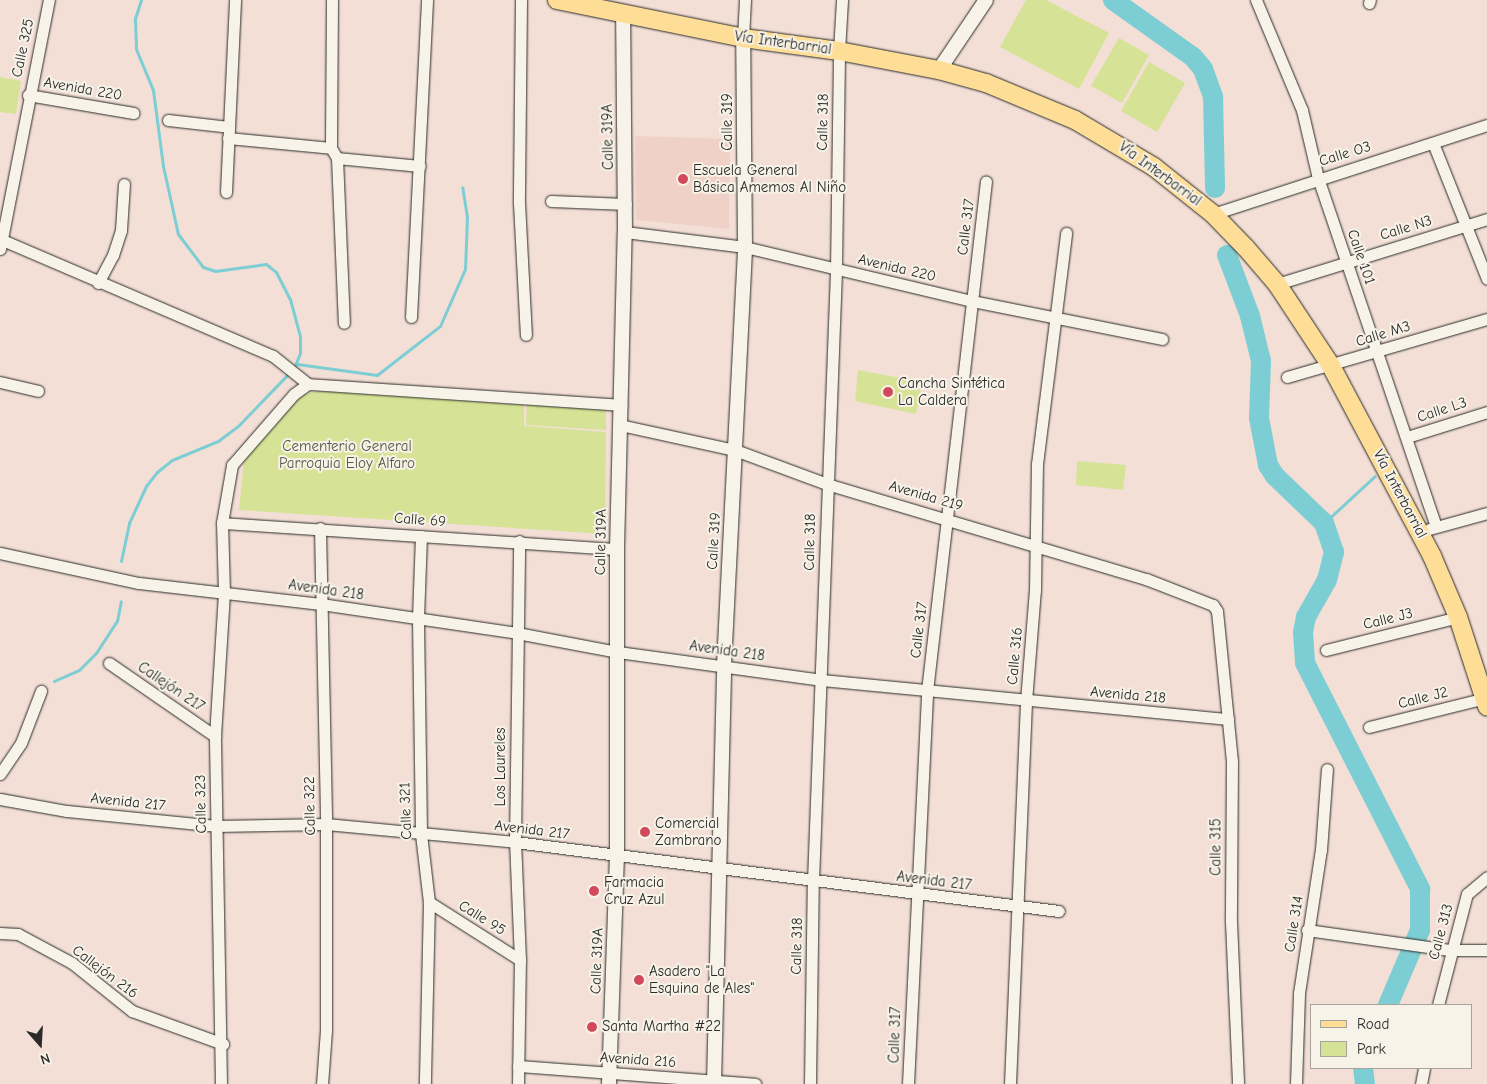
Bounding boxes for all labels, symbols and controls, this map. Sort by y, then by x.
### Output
street label: Calle 325 [8,17,38,79]
street label: Vía Interbarrial [733,27,833,59]
street label: Avenida 220 [42,73,124,105]
street label: Calle 319 [719,93,737,151]
street label: Calle 318 [814,93,832,151]
street label: Calle 319A [598,104,618,170]
street label: Vía Interbarrial [1115,138,1205,210]
street label: Calle O3 [1317,138,1373,170]
place label: Escuela General Básica Amemos Al Niño [693,161,846,196]
marker: Escuela General Básica Amemos Al Niño [677,173,689,185]
street label: Calle 317 [954,198,978,256]
street label: Calle N3 [1378,212,1434,244]
street label: Calle 101 [1343,227,1379,287]
street label: Avenida 220 [856,250,938,286]
street label: Calle M3 [1353,317,1413,351]
place label: Cancha Sintética La Caldera [898,374,1005,409]
marker: Cancha Sintética La Caldera [882,386,894,398]
street label: Calle L3 [1415,394,1469,426]
park label: Cementerio General Parroquia Eloy Alfaro [279,437,415,472]
street label: Vía Interbarrial [1369,447,1431,541]
street label: Avenida 219 [887,477,965,515]
street label: Calle 69 [393,509,447,531]
street label: Calle 319A [591,509,611,575]
street label: Calle 319 [704,512,724,570]
street label: Calle 318 [801,513,819,571]
street label: Avenida 218 [287,576,365,604]
street label: Calle 317 [907,601,931,659]
street label: Calle J3 [1361,604,1415,634]
street label: Calle 316 [1004,626,1026,686]
street label: Avenida 218 [688,637,766,665]
street label: Callejón 217 [134,658,208,716]
street label: Avenida 218 [1089,683,1167,707]
street label: Calle J2 [1396,683,1450,713]
street label: Los Laureles [492,727,510,807]
street label: Calle 323 [191,774,211,834]
street label: Calle 322 [300,776,320,836]
street label: Calle 321 [396,782,416,840]
street label: Avenida 217 [90,789,166,815]
place label: Comercial Zambrano [655,814,722,849]
street label: Avenida 217 [493,816,571,844]
street label: Calle 315 [1207,818,1225,876]
marker: Comercial Zambrano [639,826,651,838]
street label: Avenida 217 [895,867,973,895]
place label: Farmacia Cruz Azul [604,873,665,908]
marker: Farmacia Cruz Azul [588,885,600,897]
street label: Calle 314 [1281,895,1307,953]
street label: Calle 95 [455,897,509,939]
street label: Calle 313 [1425,902,1457,962]
street label: Calle 318 [788,917,806,975]
street label: Calle 319A [587,928,607,994]
street label: Callejón 216 [69,941,141,1003]
place label: Asadero "La Esquina de Ales" [649,962,754,997]
marker: Asadero "La Esquina de Ales" [633,974,645,986]
legend [1310,1004,1472,1069]
street label: Calle 317 [885,1006,905,1064]
text: Road [1357,1015,1389,1033]
place label: Santa Martha #22 [602,1018,721,1036]
north arrow [15,1019,65,1069]
marker: Santa Martha #22 [586,1021,598,1033]
text: Park [1357,1040,1386,1058]
street label: Avenida 216 [599,1048,677,1072]
text: N [38,1049,52,1068]

